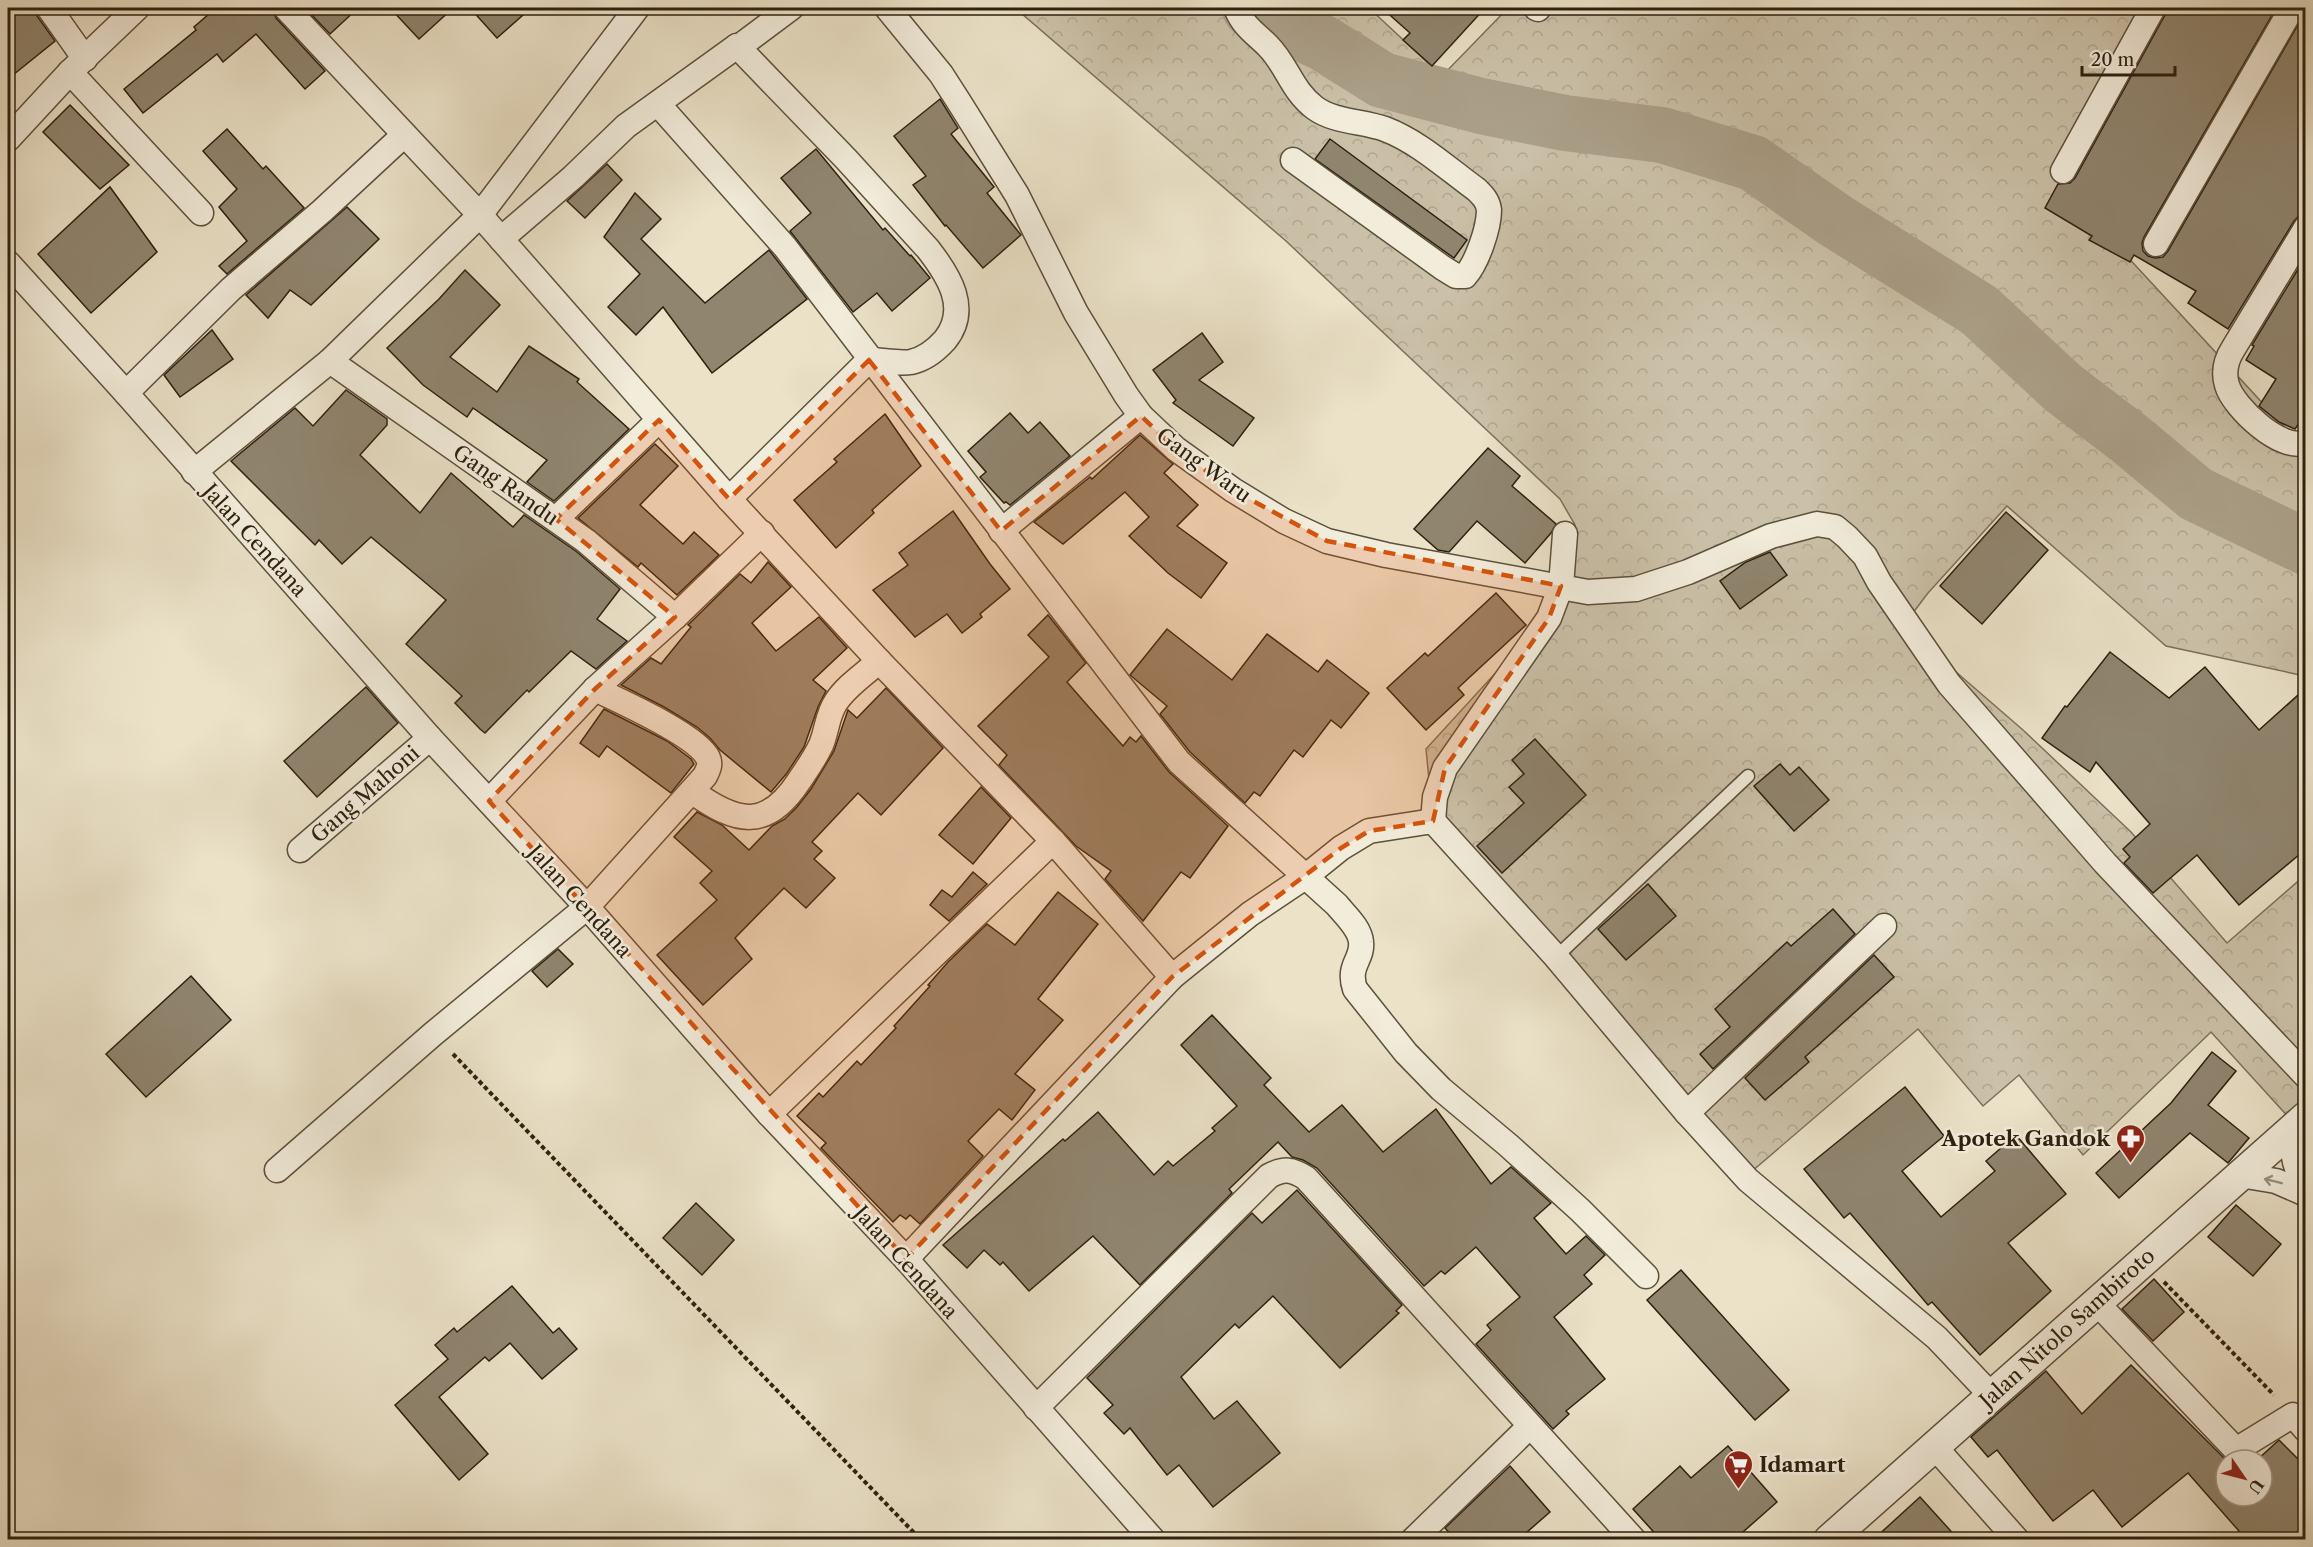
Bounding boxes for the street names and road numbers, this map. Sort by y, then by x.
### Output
street label: Gang Waru [1152,422,1256,508]
street label: Gang Randu [448,439,564,531]
street label: Jalan Cendana [196,476,313,602]
street label: Gang Mahoni [306,740,424,848]
street label: Jalan Cendana [521,837,638,963]
street label: Jalan Cendana [847,1198,964,1324]
street label: Jalan Nitolo Sambiroto [1972,1243,2160,1415]

